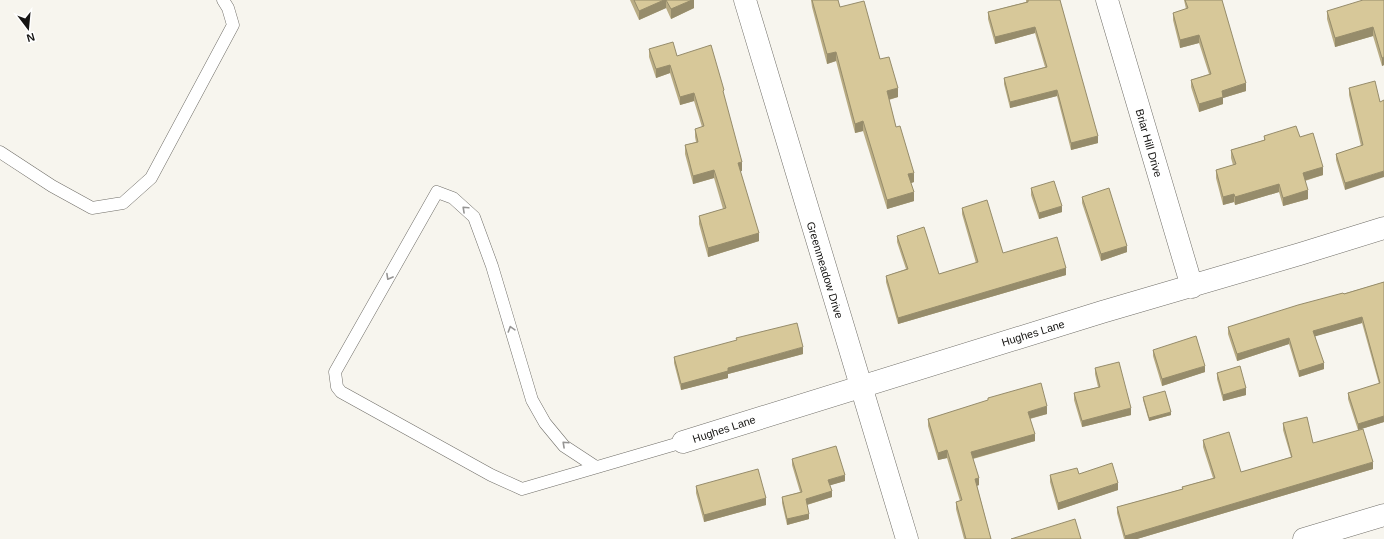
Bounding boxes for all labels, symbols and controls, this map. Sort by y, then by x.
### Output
north arrow [8,8,48,48]
text: N [25,31,36,44]
street label: Briar Hill Drive [1134,108,1164,178]
one-way arrow [462,206,469,213]
street label: Greenmeadow Drive [805,220,845,320]
one-way arrow [387,273,394,280]
street label: Hughes Lane [1000,318,1066,348]
one-way arrow [507,325,516,332]
street label: Hughes Lane [691,413,757,445]
one-way arrow [562,442,569,449]

